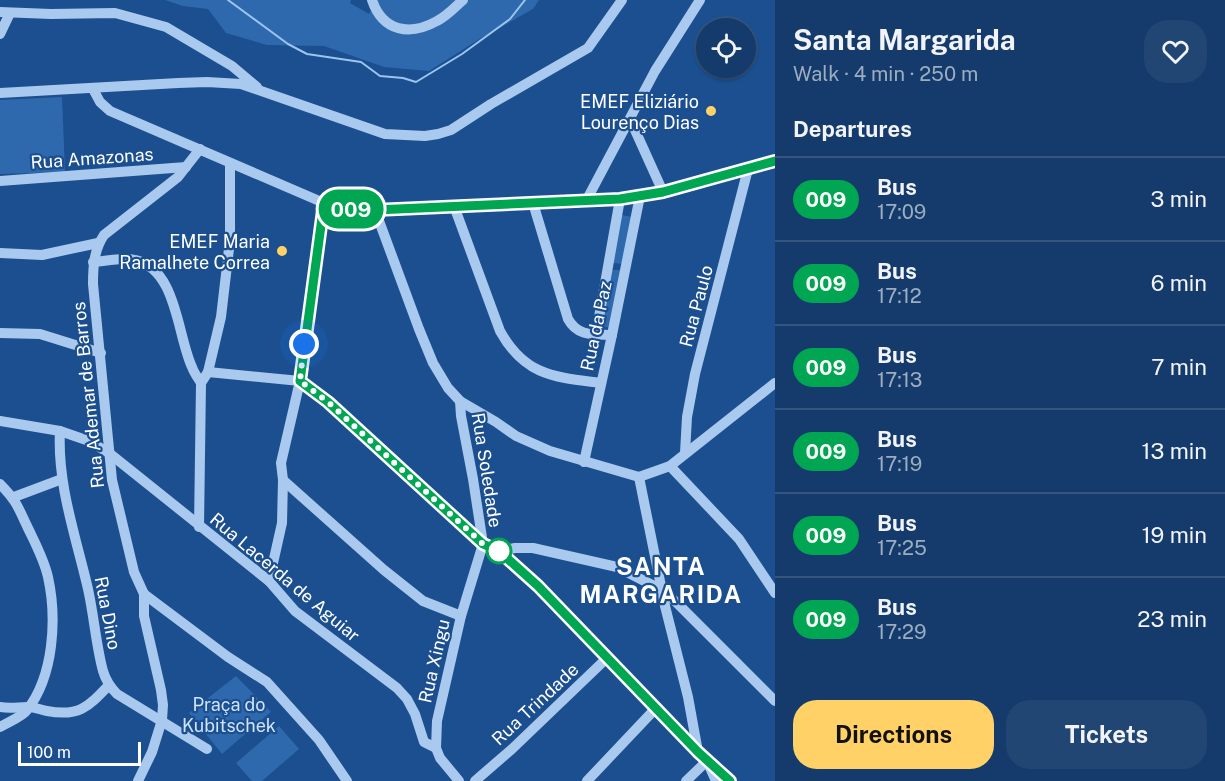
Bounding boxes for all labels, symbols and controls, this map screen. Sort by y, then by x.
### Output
map controls [696,18,756,78]
button: locate [696,18,756,78]
button: heart [1144,20,1207,83]
text: Santa Margarida [793,23,1016,56]
text: Walk · 4 min · 250 m [793,62,978,86]
place label: EMEF Eliziário Lourenço Dias [580,91,699,133]
marker: EMEF Eliziário Lourenço Dias [704,104,718,118]
text: Departures [793,116,912,142]
street label: Rua Amazonas [30,143,154,173]
text: Bus [877,174,917,200]
text: 3 min [1150,186,1207,212]
text: 009 [806,187,846,212]
line badge: 009 [316,190,386,228]
text: 009 [331,197,371,222]
text: 17:09 [877,200,926,224]
place label: EMEF Maria Ramalhete Correa [119,231,270,273]
marker: EMEF Maria Ramalhete Correa [275,244,289,258]
text: Bus [877,258,917,284]
street label: Rua Paulo [675,263,717,349]
text: 6 min [1151,270,1207,296]
text: 009 [806,271,846,296]
street label: Rua da Paz [576,279,616,373]
text: 17:12 [877,284,922,308]
street label: Rua Ademar de Barros [68,301,108,489]
your location [289,329,319,359]
text: Bus [877,342,917,368]
text: 7 min [1151,354,1207,380]
text: 009 [806,355,846,380]
text: 17:13 [877,368,922,392]
street label: Rua Soledade [468,411,506,529]
text: Bus [877,426,917,452]
text: 13 min [1142,438,1207,464]
text: 009 [806,439,846,464]
text: 17:19 [877,452,922,476]
street label: Rua Lacerda de Aguiar [206,508,364,646]
text: Bus [877,510,917,536]
text: 19 min [1142,522,1207,548]
text: 009 [806,523,846,548]
text: 17:25 [877,536,927,560]
unlabelled marker [486,538,512,564]
district label: SANTA MARGARIDA [579,552,743,608]
street label: Rua Dino [91,574,125,652]
text: Bus [877,594,917,620]
text: 23 min [1137,606,1207,632]
text: 009 [806,607,846,632]
street label: Rua Xingu [414,617,454,705]
text: 17:29 [877,620,926,644]
street label: Rua Trindade [487,659,583,749]
park label: Praça do Kubitschek [182,694,276,736]
button: Directions [793,700,994,769]
button: Tickets [1006,700,1207,769]
scale bar [18,739,141,766]
text: 100 m [27,743,71,762]

